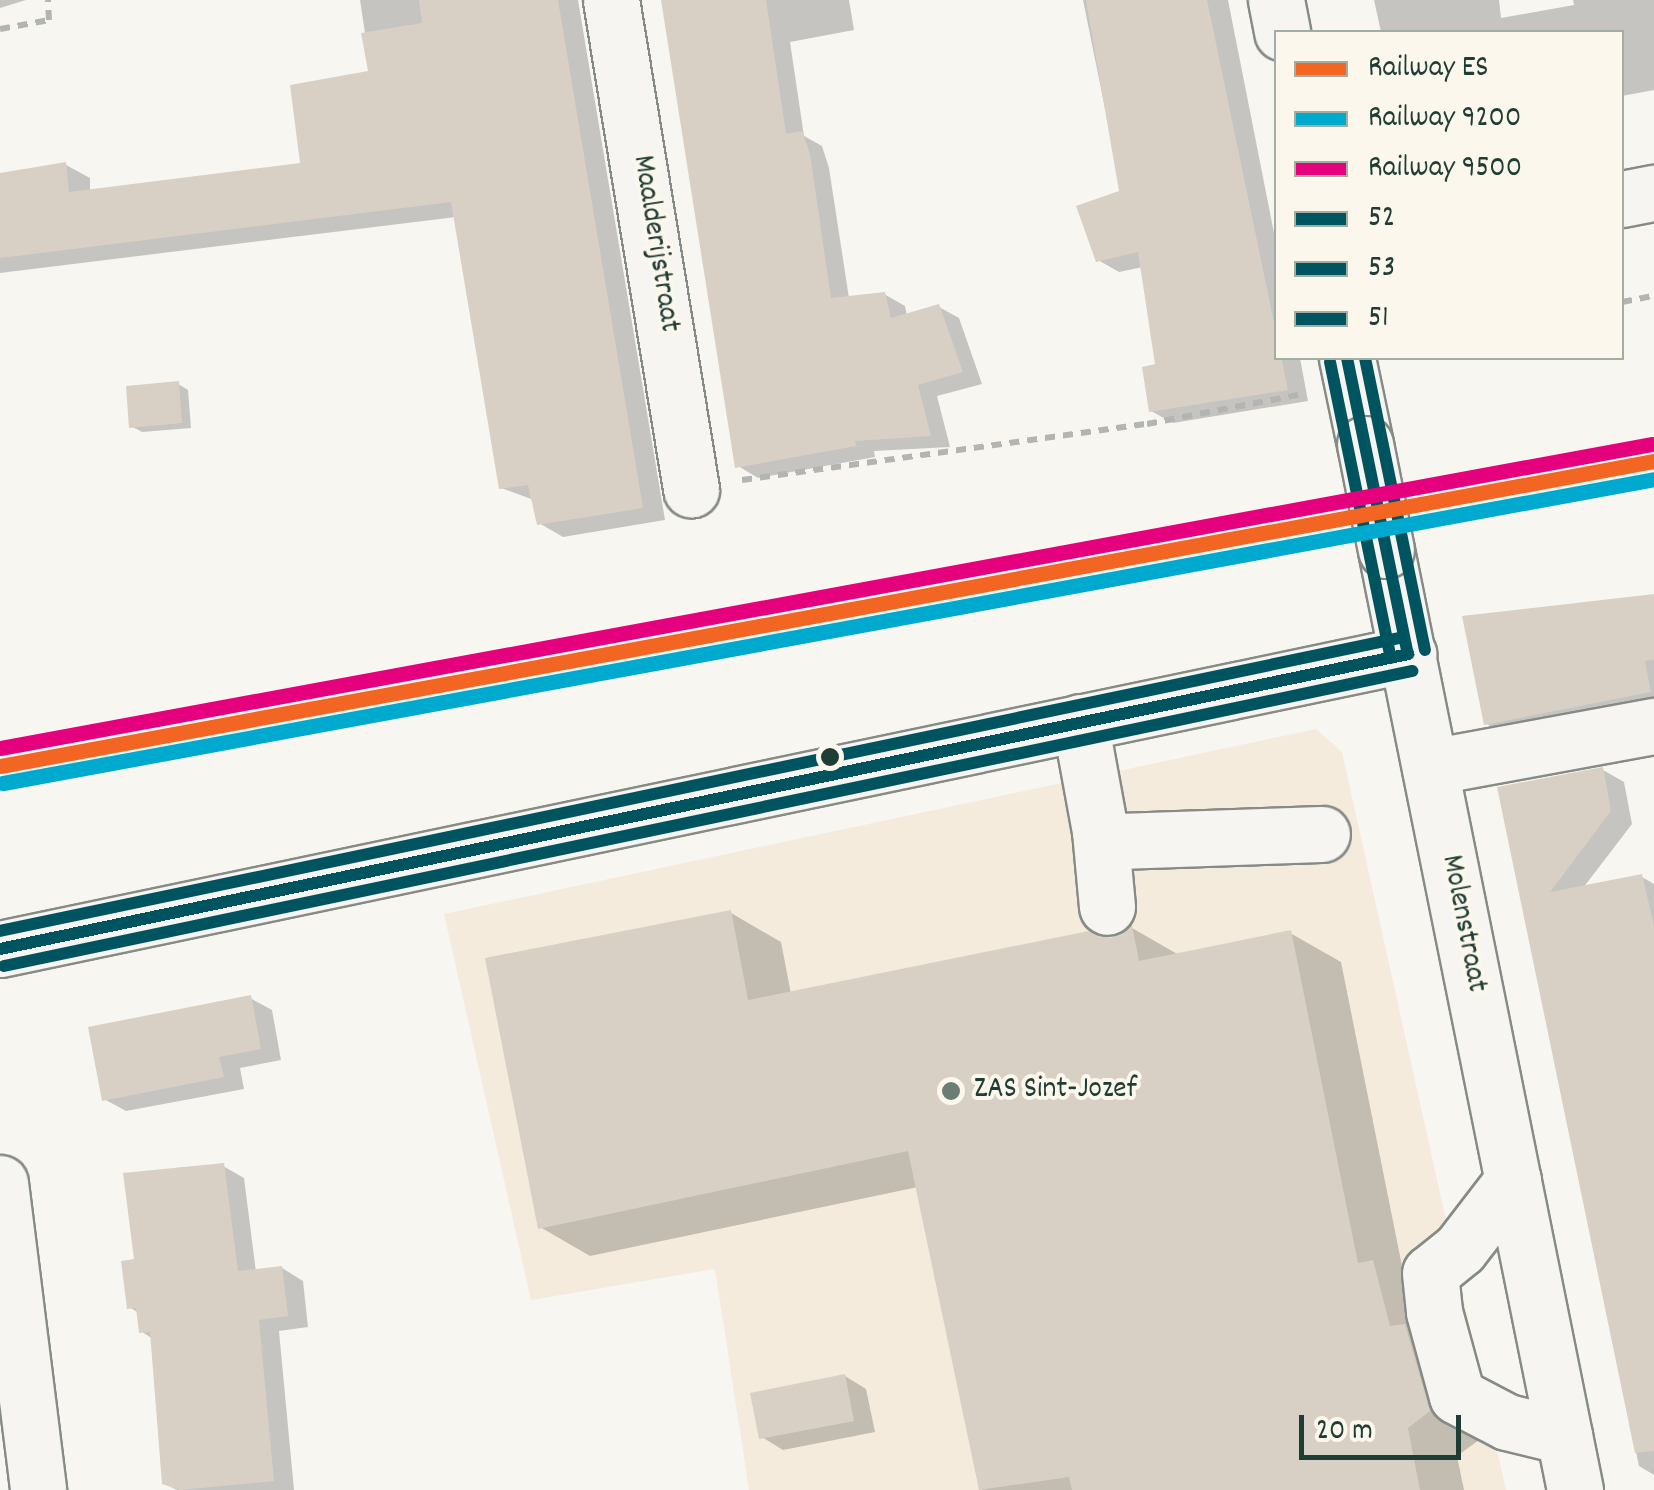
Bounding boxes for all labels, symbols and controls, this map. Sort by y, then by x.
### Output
legend [1274,30,1624,360]
text: Railway ES [1368,48,1489,91]
text: Railway 9200 [1368,98,1521,141]
text: Railway 9500 [1368,148,1522,191]
street label: Maalderijstraat [622,153,686,335]
text: 52 [1368,198,1395,241]
text: 53 [1368,248,1395,291]
text: 51 [1368,298,1388,341]
unlabelled marker [820,747,840,767]
street label: Molenstraat [1431,852,1493,996]
place label: ZAS Sint-Jozef [974,1073,1137,1109]
marker: ZAS Sint-Jozef [938,1078,964,1104]
scale bar [1304,1395,1466,1457]
text: 20 m [1316,1411,1373,1454]

